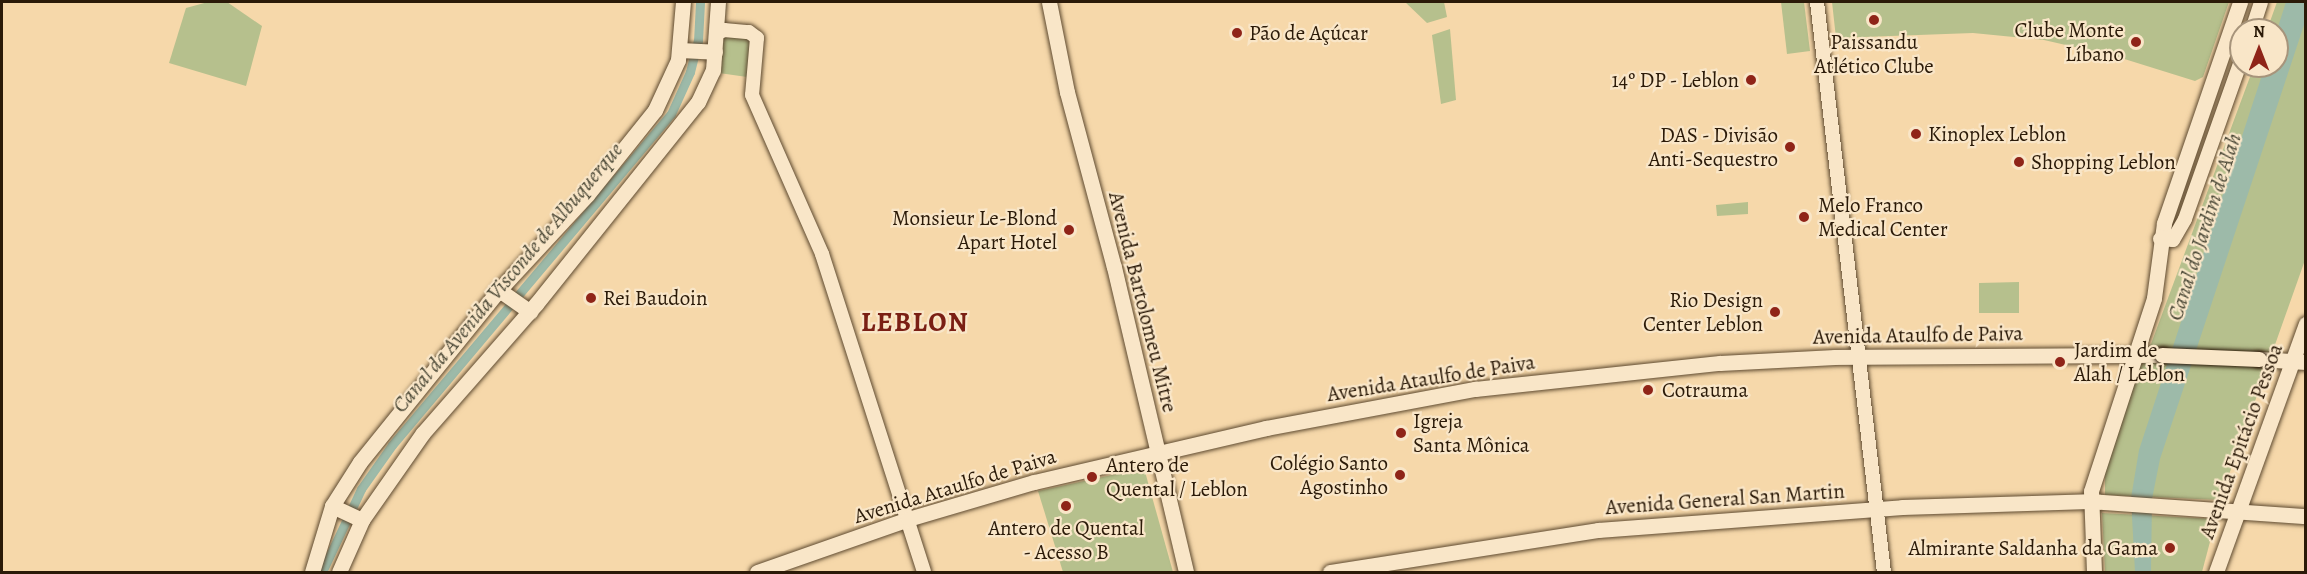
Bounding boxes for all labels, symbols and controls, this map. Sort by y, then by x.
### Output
marker: Paissandu Atlético Clube [1867,13,1881,27]
place label: Clube Monte Líbano [2014,17,2124,67]
north arrow [2229,18,2289,78]
place label: Pão de Açúcar [1249,20,1368,46]
text: N [2253,21,2265,43]
marker: Pão de Açúcar [1230,26,1244,40]
place label: Paissandu Atlético Clube [1814,29,1934,79]
marker: Clube Monte Líbano [2129,35,2143,49]
place label: 14º DP - Leblon [1611,67,1739,93]
marker: 14º DP - Leblon [1744,73,1758,87]
place label: Kinoplex Leblon [1928,121,2066,147]
place label: DAS - Divisão Anti-Sequestro [1648,122,1778,172]
marker: Kinoplex Leblon [1909,127,1923,141]
water label: Canal do Jardim de Alah [2162,130,2248,324]
water label: Canal da Avenida Visconde de Albuquerque [387,138,629,418]
marker: DAS - Divisão Anti-Sequestro [1783,140,1797,154]
place label: Shopping Leblon [2031,149,2176,175]
marker: Shopping Leblon [2012,155,2026,169]
street label: Avenida Bartolomeu Mitre [1103,189,1183,415]
place label: Melo Franco Medical Center [1818,192,1948,242]
place label: Monsieur Le-Blond Apart Hotel [892,205,1057,255]
marker: Melo Franco Medical Center [1795,208,1813,226]
marker: Monsieur Le-Blond Apart Hotel [1062,223,1076,237]
place label: Rei Baudoin [603,285,708,311]
place label: Rio Design Center Leblon [1643,287,1763,337]
marker: Rei Baudoin [584,291,598,305]
marker: Rio Design Center Leblon [1768,305,1782,319]
district label: LEBLON [861,307,969,339]
street label: Avenida Ataulfo de Paiva [1813,321,2023,349]
place label: Jardim de Alah / Leblon [2074,337,2185,387]
street label: Avenida Epitácio Pessoa [2194,340,2288,542]
street label: Avenida Ataulfo de Paiva [1325,349,1537,407]
marker: Jardim de Alah / Leblon [2051,353,2069,371]
place label: Cotrauma [1662,377,1748,403]
marker: Cotrauma [1639,381,1657,399]
place label: Igreja Santa Mônica [1413,408,1530,458]
marker: Igreja Santa Mônica [1394,426,1408,440]
street label: Avenida Ataulfo de Paiva [851,443,1059,529]
place label: Colégio Santo Agostinho [1270,450,1388,500]
place label: Antero de Quental / Leblon [1106,452,1248,502]
marker: Antero de Quental / Leblon [1083,468,1101,486]
marker: Colégio Santo Agostinho [1393,468,1407,482]
street label: Avenida General San Martin [1605,478,1845,520]
marker: Antero de Quental - Acesso B [1059,499,1073,513]
place label: Antero de Quental - Acesso B [988,515,1144,565]
place label: Almirante Saldanha da Gama [1909,535,2158,561]
marker: Almirante Saldanha da Gama [2163,541,2177,555]

